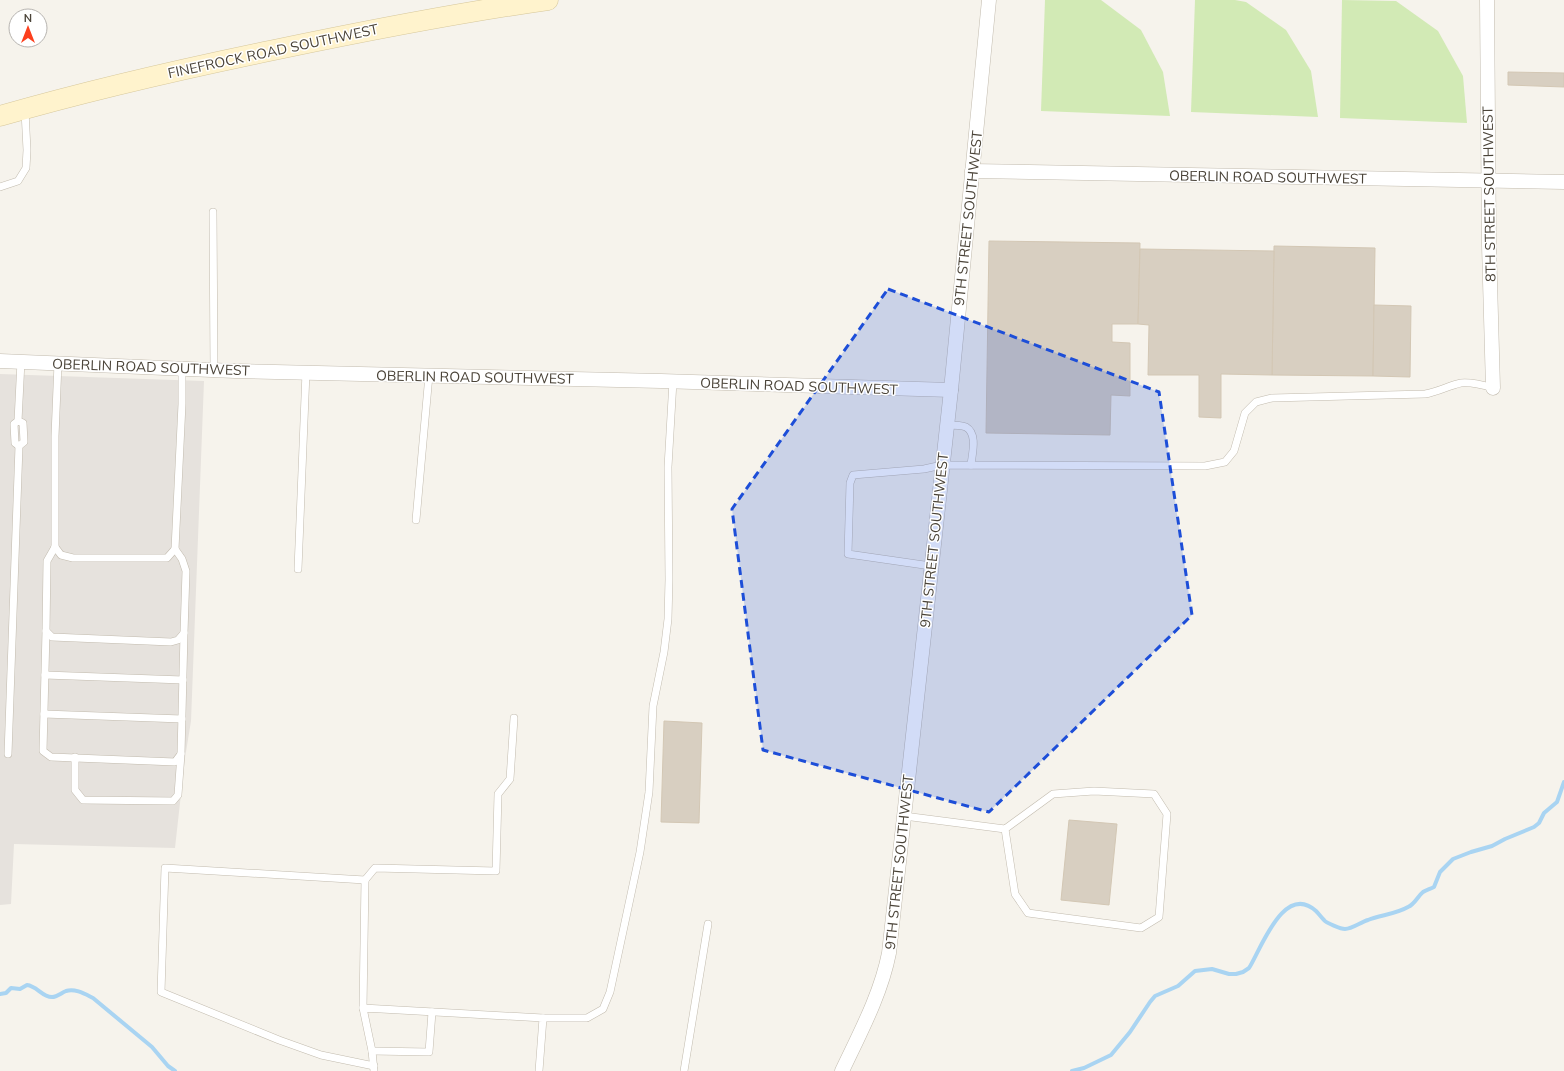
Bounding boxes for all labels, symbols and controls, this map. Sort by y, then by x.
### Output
north arrow [8,8,48,48]
text: N [24,11,32,25]
street label: FINEFROCK ROAD SOUTHWEST [166,20,380,82]
street label: 8TH STREET SOUTHWEST [1478,105,1500,282]
street label: 9TH STREET SOUTHWEST [950,129,986,306]
street label: OBERLIN ROAD SOUTHWEST [1169,166,1368,188]
street label: OBERLIN ROAD SOUTHWEST [52,355,251,379]
street label: OBERLIN ROAD SOUTHWEST [376,366,575,388]
street label: OBERLIN ROAD SOUTHWEST [700,374,899,398]
street label: 9TH STREET SOUTHWEST [916,451,952,628]
street label: 9TH STREET SOUTHWEST [881,773,917,950]

